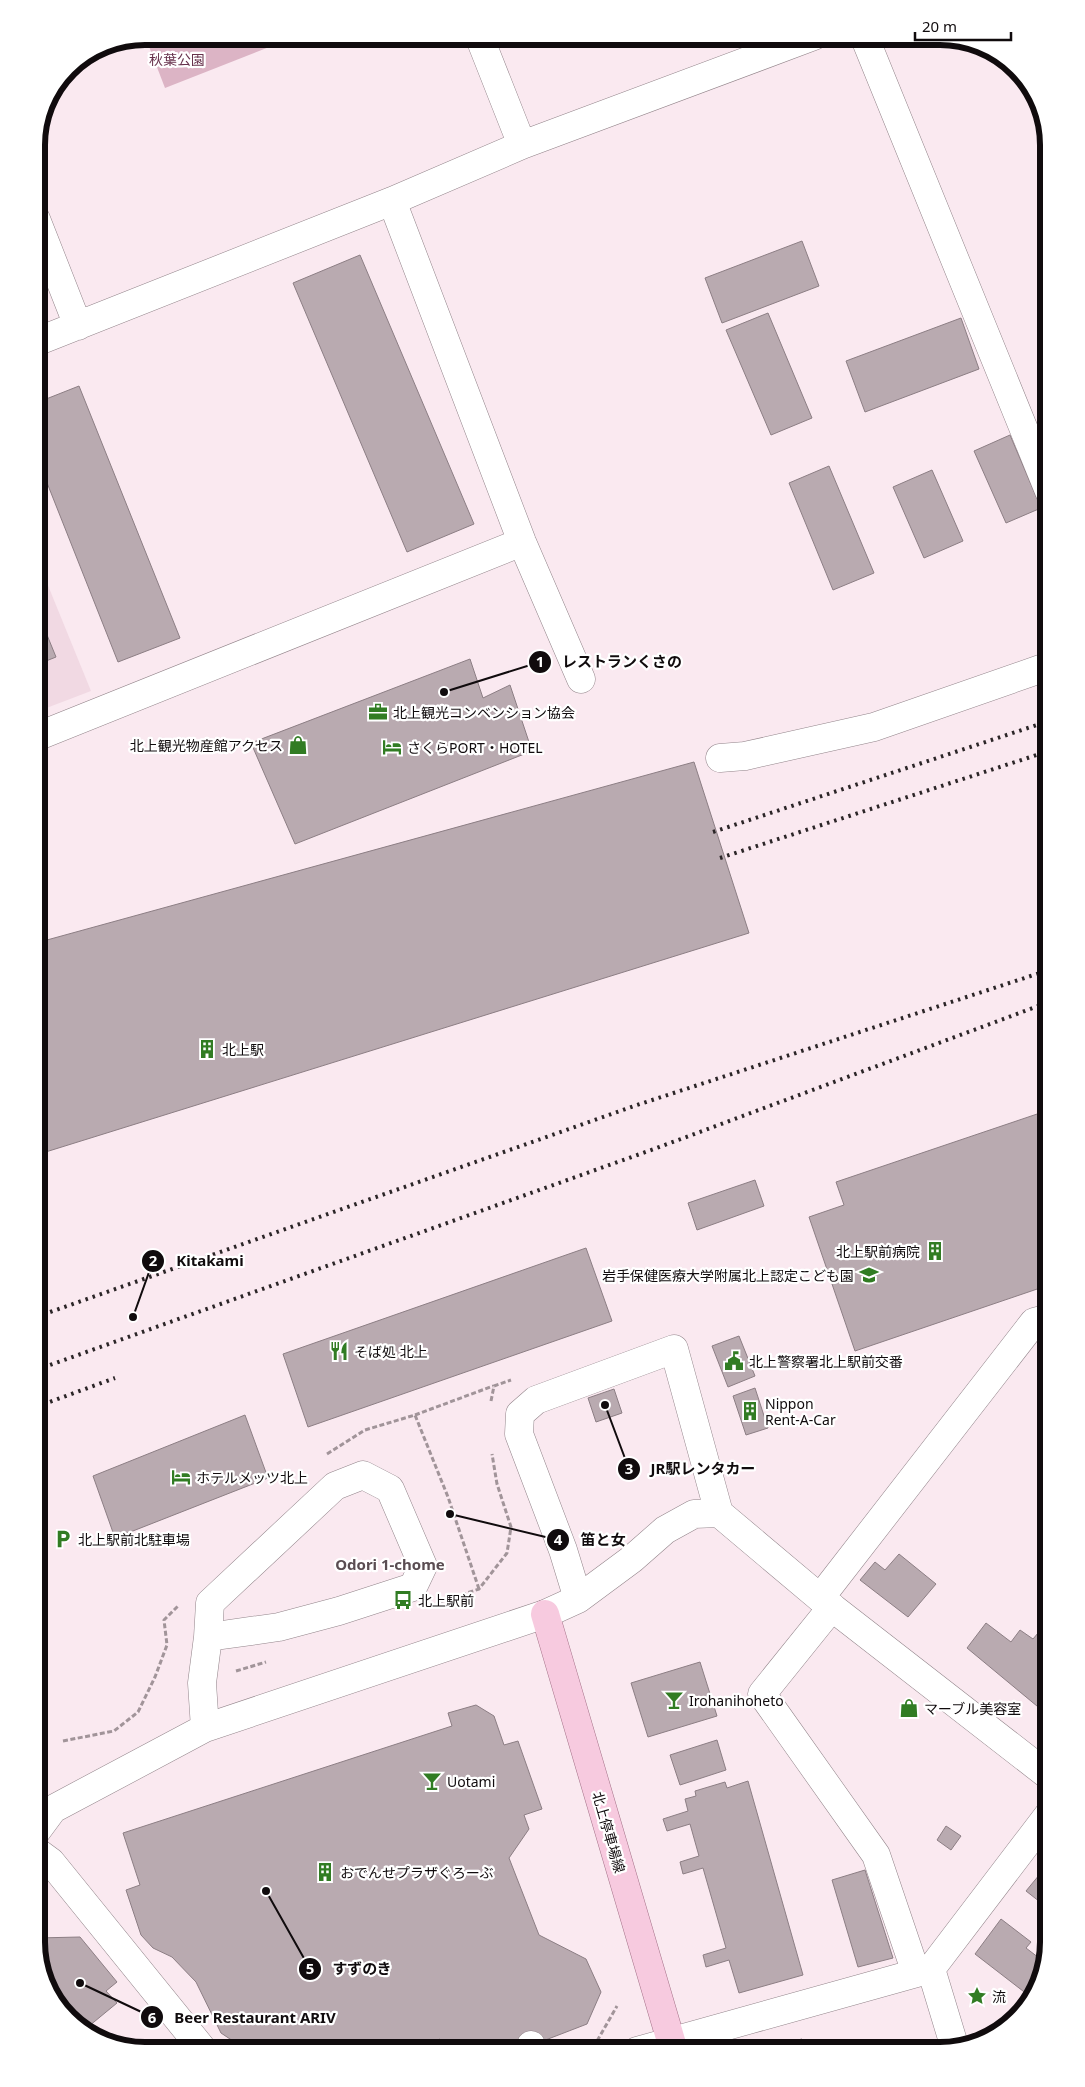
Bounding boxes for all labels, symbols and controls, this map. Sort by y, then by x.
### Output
scale bar [915,10,1011,42]
text: 20 m [922,16,957,36]
park label: 秋葉公園 [149,50,205,69]
callout: レストランくさの [527,647,692,677]
text: 1 [536,651,544,671]
text: レストランくさの [562,651,682,671]
office icon: 北上観光コンベンション協会 [367,701,389,723]
place label: 北上観光コンベンション協会 [393,703,575,722]
shop icon: 北上観光物産館アクセス [287,734,309,756]
place label: 北上観光物産館アクセス [130,736,283,755]
hotel icon: さくらPORT・HOTEL [381,736,403,758]
place label: さくらPORT・HOTEL [407,738,543,757]
building icon: 北上駅 [196,1038,218,1060]
place label: 北上駅 [222,1040,264,1059]
building icon: 北上駅前病院 [924,1240,946,1262]
place label: 北上駅前病院 [836,1242,920,1261]
callout: Kitakami [141,1246,253,1276]
text: 2 [149,1250,158,1270]
text: Kitakami [176,1250,244,1270]
school or university icon: 岩手保健医療大学附属北上認定こども園 [858,1264,880,1286]
place label: 岩手保健医療大学附属北上認定こども園 [602,1266,854,1285]
restaurant icon: そば処 北上 [328,1340,350,1362]
place label: そば処 北上 [354,1342,428,1361]
public building icon: 北上警察署北上駅前交番 [723,1350,745,1372]
place label: 北上警察署北上駅前交番 [749,1352,903,1371]
place label: Nippon Rent-A-Car [765,1394,836,1429]
building icon: Nippon Rent-A-Car [739,1400,761,1422]
callout: JR駅レンタカー [616,1454,766,1484]
text: 3 [625,1458,633,1478]
text: JR駅レンタカー [649,1458,755,1478]
hotel icon: ホテルメッツ北上 [170,1466,192,1488]
place label: ホテルメッツ北上 [196,1468,308,1487]
callout: 笛と女 [546,1525,636,1555]
parking icon: 北上駅前北駐車場 [52,1528,74,1550]
text: 4 [554,1529,563,1549]
text: 笛と女 [580,1529,626,1549]
place label: 北上駅前北駐車場 [78,1530,190,1549]
district label: Odori 1-chome [335,1554,445,1574]
bus stop icon: 北上駅前 [392,1589,414,1611]
place label: 北上駅前 [418,1591,474,1610]
bar icon: Irohanihoheto [663,1689,685,1711]
place label: Irohanihoheto [689,1691,784,1710]
shop icon: マーブル美容室 [898,1697,920,1719]
place label: マーブル美容室 [924,1699,1021,1718]
bar icon: Uotami [421,1770,443,1792]
place label: Uotami [447,1772,495,1791]
street label: 北上停車場線 [588,1789,630,1875]
building icon: おでんせプラザぐろーぶ [314,1861,336,1883]
place label: おでんせプラザぐろーぶ [340,1863,493,1882]
callout: すずのき [297,1954,402,1984]
text: 5 [306,1958,314,1978]
text: すずのき [332,1958,392,1978]
place icon: 流 [966,1985,988,2007]
place label: 流 [992,1987,1006,2006]
callout: Beer Restaurant ARIV [139,2002,345,2032]
text: 6 [148,2007,157,2027]
text: Beer Restaurant ARIV [174,2007,336,2027]

